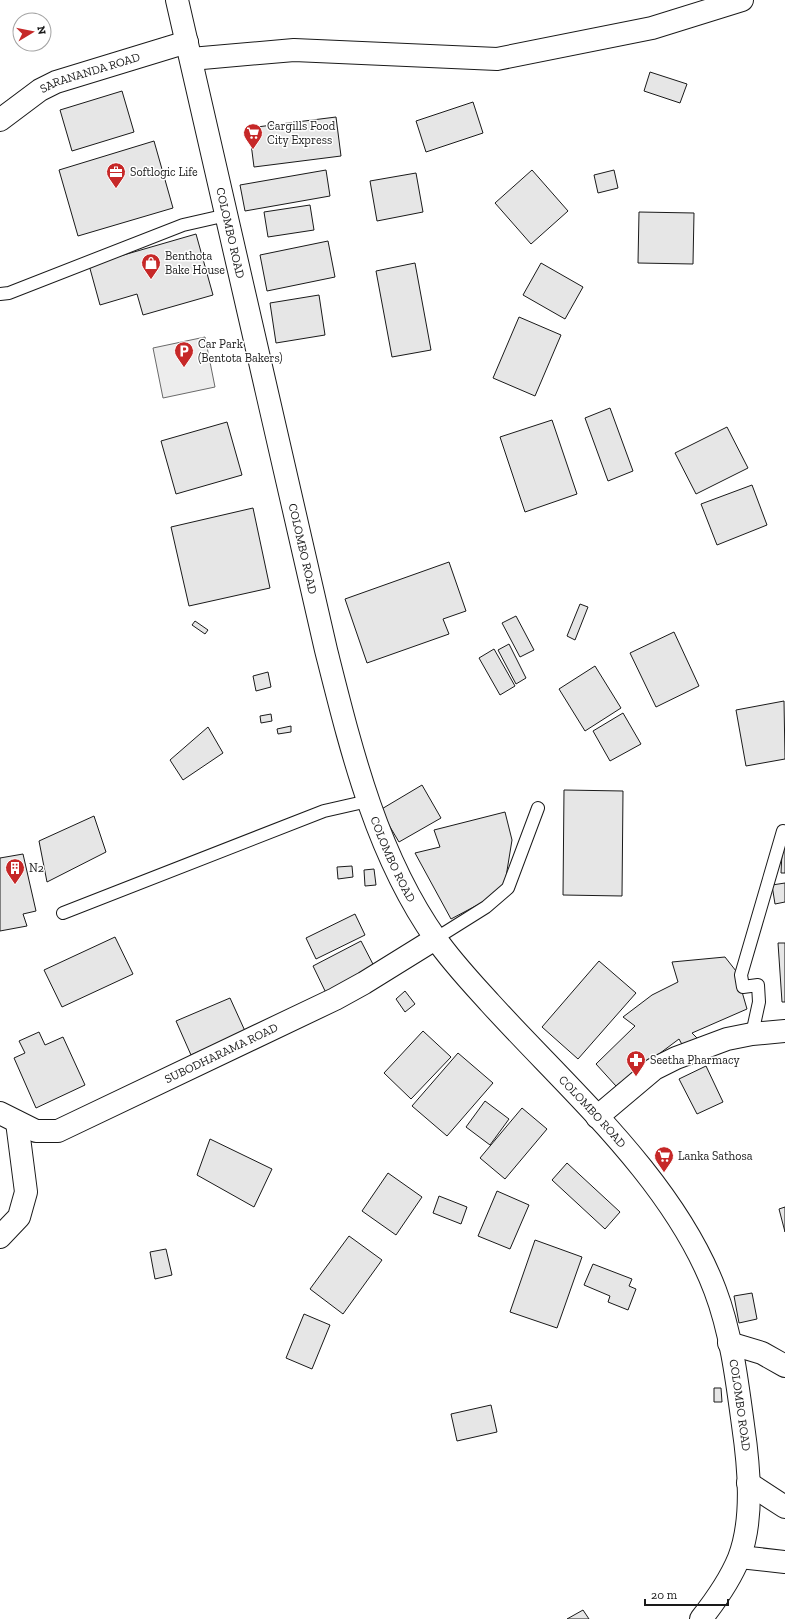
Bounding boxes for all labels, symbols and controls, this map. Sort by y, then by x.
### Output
north arrow [12,12,52,52]
text: N [34,25,49,36]
street label: SARANANDA ROAD [37,50,142,96]
place label: Cargills Food City Express [267,119,336,147]
supermarket icon: Cargills Food City Express [242,122,264,150]
office icon: Softlogic Life [105,161,127,189]
place label: Softlogic Life [130,165,198,179]
street label: COLOMBO ROAD [213,186,248,280]
place label: Benthota Bake House [165,249,225,277]
shop icon: Benthota Bake House [140,252,162,280]
place label: Car Park (Bentota Bakers) [198,337,282,365]
parking icon: Car Park (Bentota Bakers) [173,340,195,368]
street label: COLOMBO ROAD [286,502,320,596]
street label: COLOMBO ROAD [367,814,418,905]
building icon: N2 [4,857,26,885]
place label: N2 [29,861,44,875]
street label: SUBODHARAMA ROAD [162,1020,280,1086]
pharmacy icon: Seetha Pharmacy [625,1049,647,1077]
place label: Seetha Pharmacy [650,1053,741,1067]
street label: COLOMBO ROAD [556,1073,629,1151]
supermarket icon: Lanka Sathosa [653,1145,675,1173]
place label: Lanka Sathosa [678,1149,753,1163]
street label: COLOMBO ROAD [726,1358,753,1452]
scale bar [645,1581,728,1607]
text: 20 m [651,1588,678,1602]

